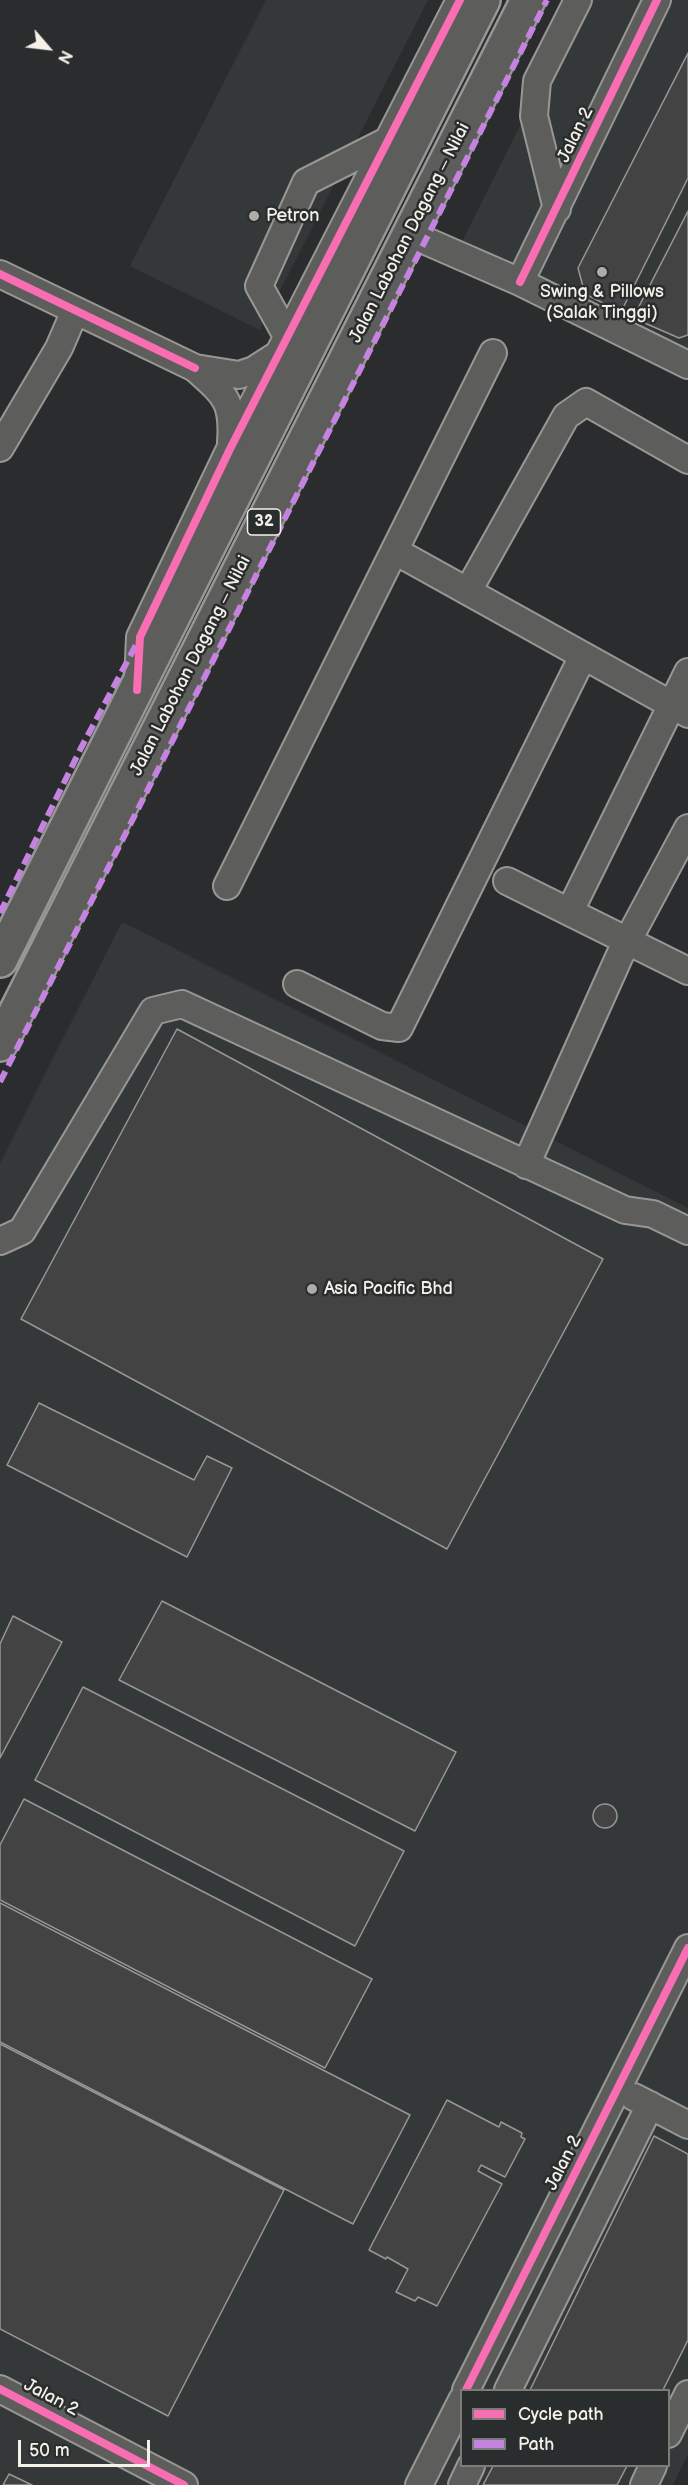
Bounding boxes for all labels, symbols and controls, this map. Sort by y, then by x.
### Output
north arrow [18,18,78,78]
text: N [53,47,76,66]
street label: Jalan 2 [553,104,599,166]
street label: Jalan Labohan Dagang ‒ Nilai [345,119,475,347]
place label: Petron [266,205,319,227]
marker: Petron [247,209,261,223]
marker: Swing & Pillows (Salak Tinggi) [595,265,609,279]
place label: Swing & Pillows (Salak Tinggi) [540,281,664,324]
road number: 32 [248,509,280,535]
street label: Jalan Labohan Dagang ‒ Nilai [126,552,256,780]
place label: Asia Pacific Bhd [324,1278,453,1300]
marker: Asia Pacific Bhd [305,1282,319,1296]
street label: Jalan 2 [541,2132,587,2194]
street label: Jalan 2 [20,2375,82,2421]
legend [460,2389,670,2467]
text: Cycle path [518,2404,604,2425]
scale bar [21,2428,153,2466]
text: Path [518,2434,554,2455]
text: 50 m [29,2440,70,2461]

